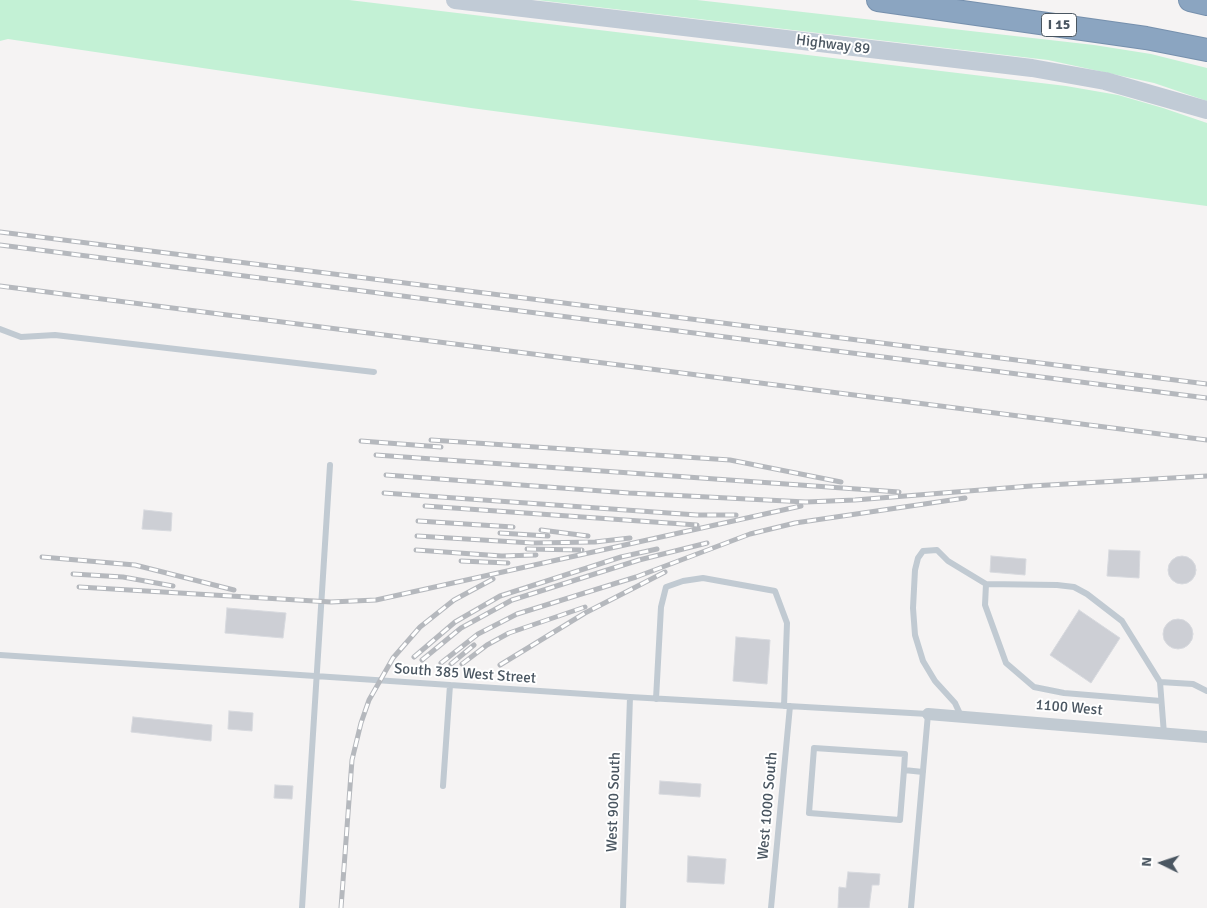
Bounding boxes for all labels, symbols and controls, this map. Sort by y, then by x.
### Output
road number: I 15 [1042,14,1076,36]
street label: Highway 89 [795,32,871,58]
street label: South 385 West Street [393,660,537,688]
street label: 1100 West [1035,696,1103,720]
street label: West 1000 South [754,751,782,861]
street label: West 900 South [603,752,625,852]
north arrow [1137,838,1187,888]
text: N [1138,856,1155,867]

